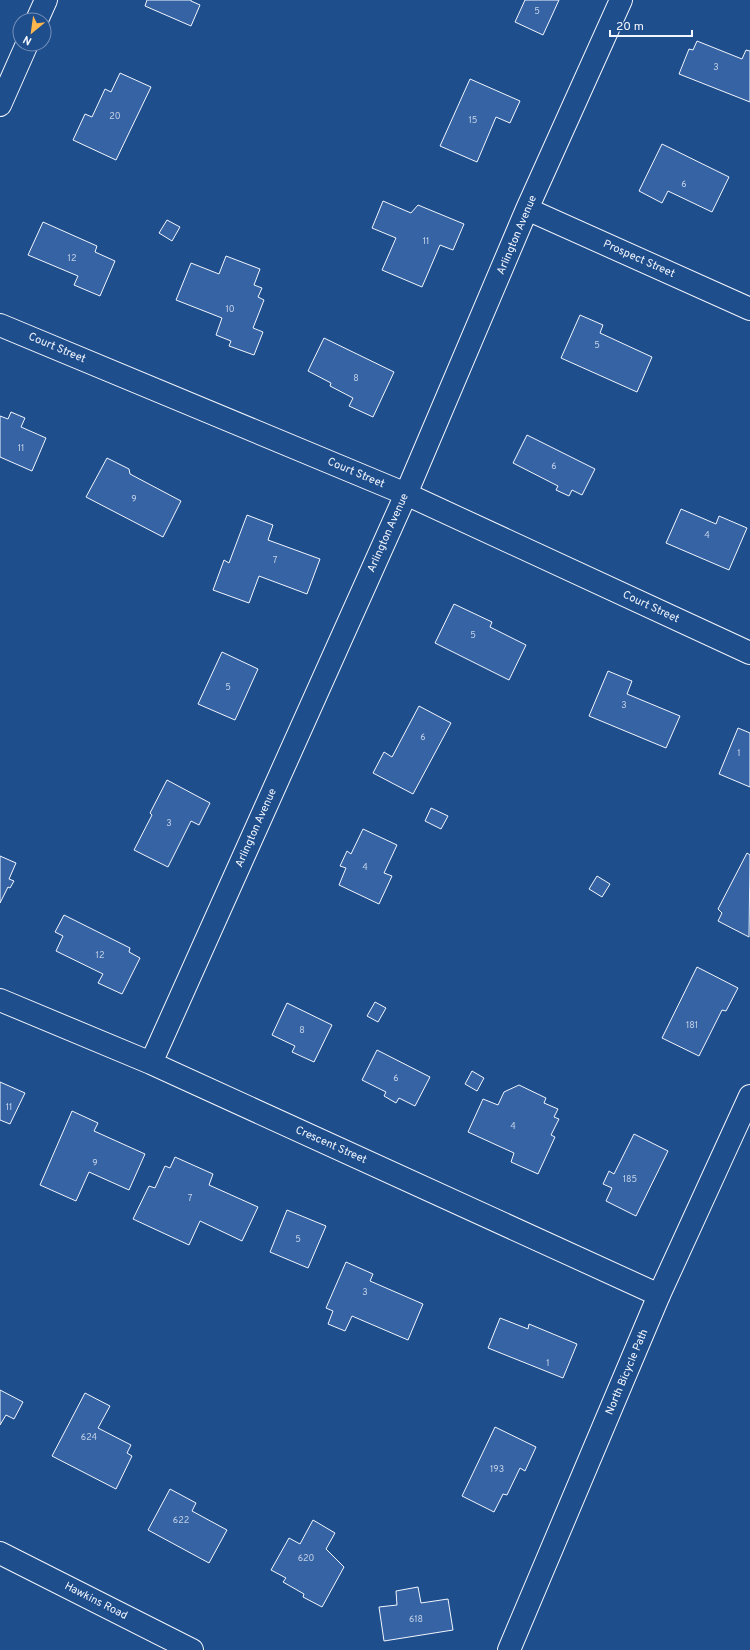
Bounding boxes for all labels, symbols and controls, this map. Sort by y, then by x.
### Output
house number: 5 [534,6,540,17]
north arrow [12,12,52,52]
scale bar [610,12,692,38]
text: 20 m [616,19,644,35]
text: N [21,32,34,48]
house number: 3 [713,62,719,73]
house number: 20 [109,111,121,122]
house number: 15 [469,115,477,126]
house number: 6 [681,179,687,190]
street label: Arlington Avenue [494,193,540,277]
house number: 11 [423,236,429,247]
street label: Prospect Street [601,237,677,281]
house number: 12 [68,253,76,264]
house number: 10 [225,304,235,315]
street label: Court Street [26,330,88,366]
house number: 5 [594,340,600,351]
house number: 8 [353,373,359,384]
house number: 11 [18,443,24,454]
street label: Court Street [325,455,387,491]
house number: 6 [551,461,557,472]
street label: Arlington Avenue [364,491,412,575]
house number: 9 [131,494,137,505]
house number: 4 [704,530,710,541]
house number: 7 [273,555,278,566]
street label: Court Street [620,588,682,626]
house number: 5 [470,630,476,641]
house number: 5 [225,682,231,693]
house number: 3 [621,700,627,711]
house number: 6 [420,732,426,743]
house number: 1 [737,748,741,759]
street label: Arlington Avenue [232,786,280,870]
house number: 3 [166,818,172,829]
house number: 4 [362,862,368,873]
house number: 12 [96,950,104,961]
house number: 181 [686,1020,698,1031]
house number: 8 [299,1025,305,1036]
house number: 6 [393,1073,399,1084]
house number: 11 [6,1102,12,1113]
house number: 4 [510,1121,516,1132]
street label: Crescent Street [293,1123,369,1167]
house number: 9 [92,1158,98,1169]
house number: 185 [623,1174,637,1185]
house number: 7 [188,1193,193,1204]
house number: 5 [295,1234,301,1245]
house number: 3 [362,1287,368,1298]
street label: North Bicycle Path [603,1327,651,1417]
house number: 1 [546,1358,550,1369]
house number: 624 [81,1432,98,1443]
house number: 193 [490,1464,504,1475]
house number: 622 [173,1515,189,1526]
house number: 620 [298,1553,315,1564]
street label: Hawkins Road [62,1579,130,1623]
house number: 618 [409,1614,423,1625]

